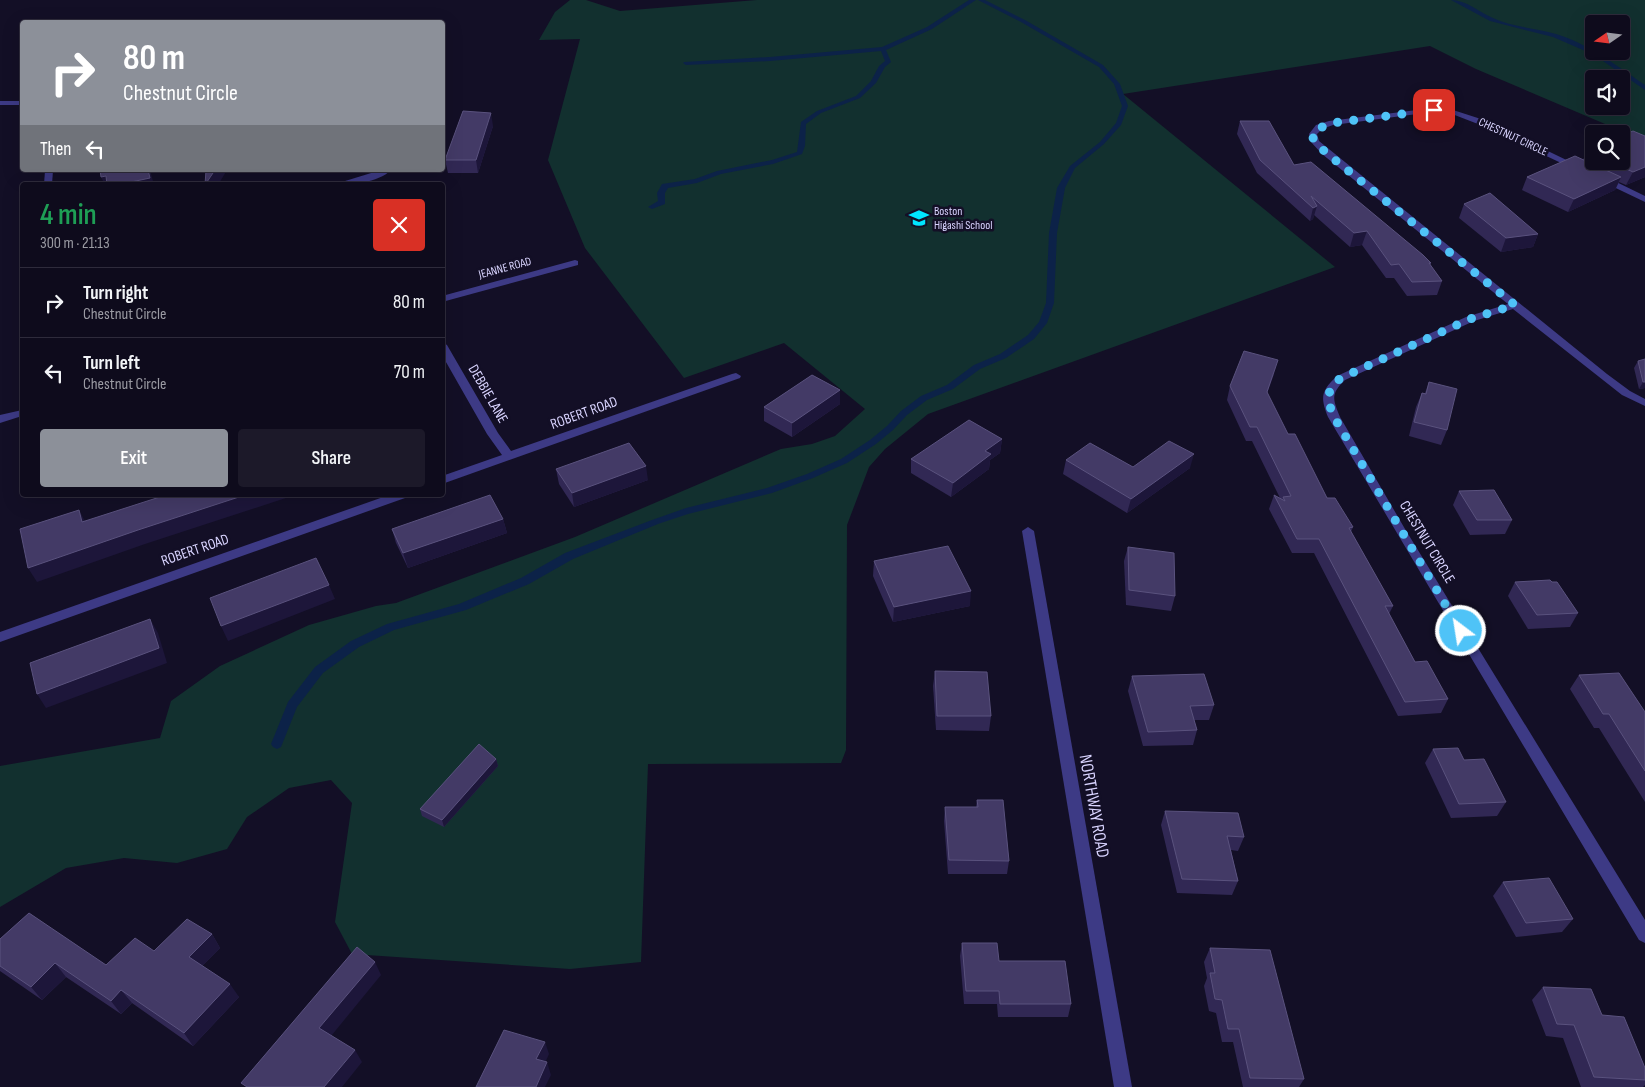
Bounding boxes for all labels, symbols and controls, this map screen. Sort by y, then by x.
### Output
north arrow [1585,15,1630,60]
map controls [1585,15,1630,170]
text: 80 m [123,37,185,80]
icon: right [40,40,105,105]
button: sound [1585,70,1630,115]
text: Chestnut Circle [123,80,238,107]
pin [1413,89,1455,131]
icon: arrive [1420,96,1448,124]
street label: CHESTNUT CIRCLE [1476,114,1550,160]
button: search [1585,125,1630,170]
icon: left [81,135,109,163]
text: Then [40,138,71,161]
text: 4 min [40,197,97,233]
button: close [373,199,425,251]
place label: Boston Higashi School [934,204,992,233]
school or university icon: Boston Higashi School [908,207,930,229]
text: 300 m · 21:13 [40,234,110,253]
street label: JEANNE ROAD [476,254,533,282]
text: Turn right [83,282,148,305]
icon: right [40,289,68,317]
text: 80 m [393,291,425,314]
text: Chestnut Circle [83,305,167,324]
text: Turn left [83,352,140,375]
icon: left [40,359,68,387]
text: 70 m [394,361,425,384]
street label: DEBBIE LANE [464,361,512,427]
text: Chestnut Circle [83,375,167,394]
street label: ROBERT ROAD [548,392,620,434]
button: Exit [40,429,228,487]
button: Share [238,429,425,487]
street label: CHESTNUT CIRCLE [1395,497,1459,587]
street label: ROBERT ROAD [159,530,231,570]
position arrow [1434,604,1486,656]
street label: NORTHWAY ROAD [1075,753,1113,859]

